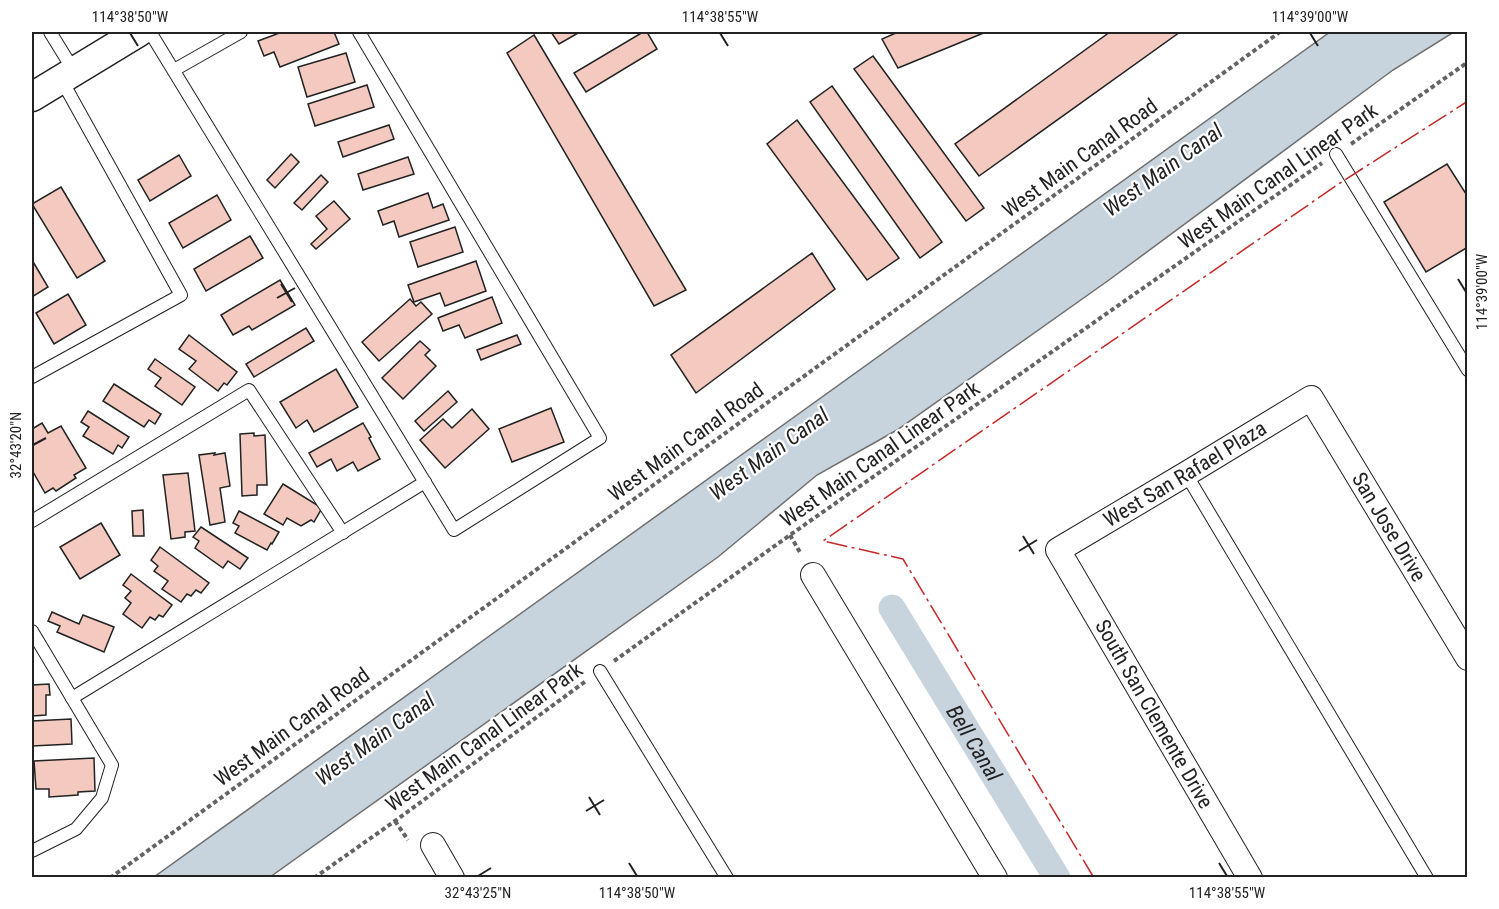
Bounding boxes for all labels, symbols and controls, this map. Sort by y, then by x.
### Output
text: 114°38'50"W [92,8,169,26]
text: 114°38'55"W [682,8,759,26]
text: 114°39'00"W [1272,8,1349,26]
street label: West Main Canal Road [997,93,1163,223]
street label: West Main Canal Linear Park [1174,98,1382,254]
water label: West Main Canal [1098,118,1228,222]
text: 114°39'00"W [1473,253,1491,330]
street label: West Main Canal Linear Park [776,376,984,532]
street label: West Main Canal Road [603,377,769,507]
water label: West Main Canal [704,402,834,506]
text: 32°43'20"N [7,412,25,478]
street label: West San Rafael Plaza [1099,416,1271,532]
street label: San Jose Drive [1347,468,1431,586]
street label: South San Clemente Drive [1090,615,1218,813]
street label: West Main Canal Linear Park [381,657,587,816]
street label: West Main Canal Road [209,662,375,792]
water label: West Main Canal [310,687,440,791]
water label: Bell Canal [942,700,1008,786]
text: 32°43'25"N [445,884,511,902]
text: 114°38'50"W [599,884,676,902]
text: 114°38'55"W [1189,884,1266,902]

